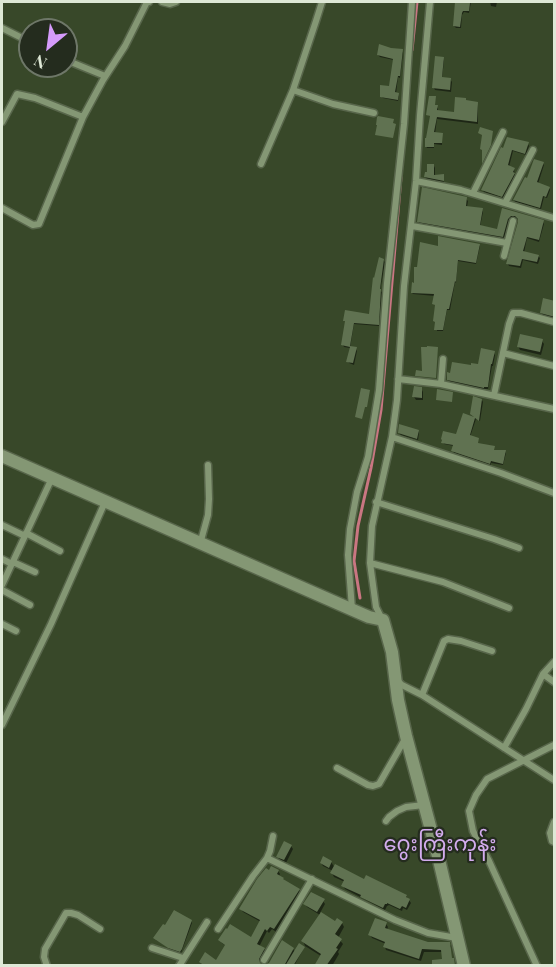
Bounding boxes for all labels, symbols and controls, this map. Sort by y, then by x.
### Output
north arrow [18,18,78,78]
text: N [30,50,50,74]
district label: ဂွေးကြီးကုန်း [384,831,496,857]

